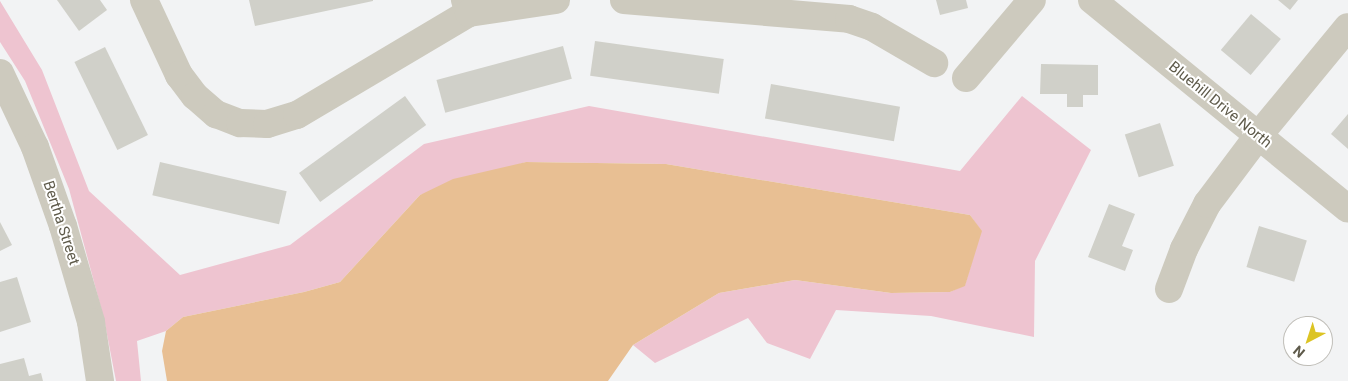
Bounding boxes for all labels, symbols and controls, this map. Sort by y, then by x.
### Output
street label: Bluehill Drive North [1165,58,1275,152]
street label: Bertha Street [39,179,83,267]
north arrow [1283,316,1333,366]
text: N [1290,342,1308,361]

